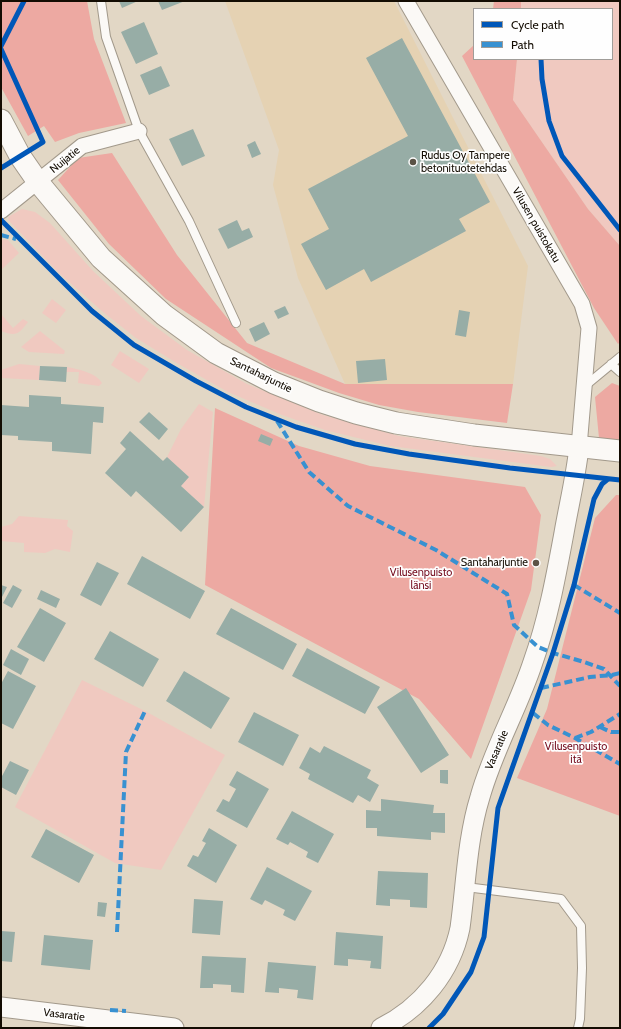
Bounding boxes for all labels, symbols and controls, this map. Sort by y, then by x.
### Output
legend [473,8,613,60]
text: Cycle path [511,17,564,32]
text: Path [511,37,534,52]
street label: Nuijatie [47,144,83,176]
place label: Rudus Oy Tampere betonituotetehdas [421,149,510,175]
marker: Rudus Oy Tampere betonituotetehdas [408,157,418,167]
street label: Vilusen puistokatu [509,185,563,265]
street label: Santaharjuntie [228,354,294,396]
place label: Santaharjuntie [461,556,528,570]
marker: Santaharjuntie [531,558,541,568]
park label: Vilusenpuisto länsi [390,566,452,592]
street label: Vasaratie [483,728,511,772]
park label: Vilusenpuisto itä [545,740,607,766]
street label: Vasaratie [43,1006,85,1024]

